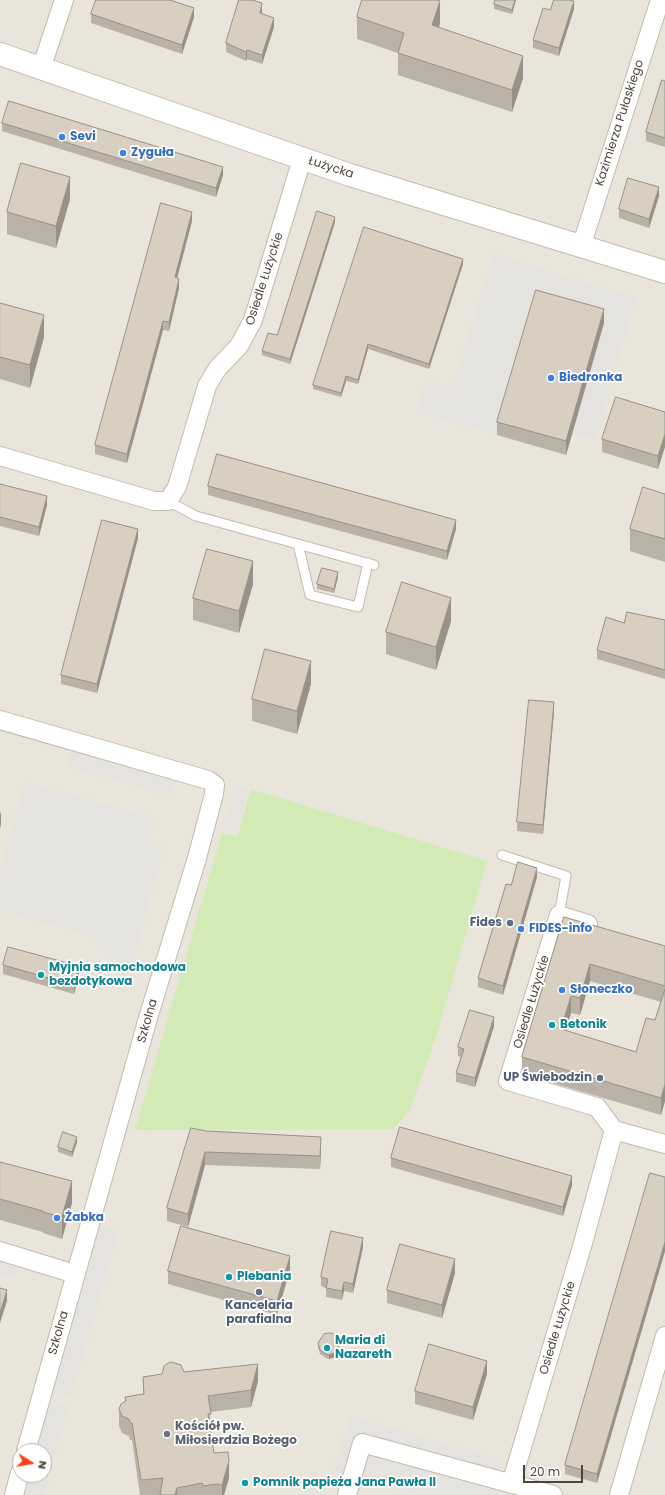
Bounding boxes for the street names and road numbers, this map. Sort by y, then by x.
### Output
street label: Kazimierza Pułaskiego [593,58,647,188]
street label: Łużycka [307,154,355,182]
street label: Osiedle Łużyckie [243,231,287,327]
street label: Osiedle Łużyckie [511,954,553,1050]
street label: Szkolna [135,997,161,1045]
street label: Osiedle Łużyckie [537,1280,579,1376]
street label: Szkolna [46,1309,72,1357]

